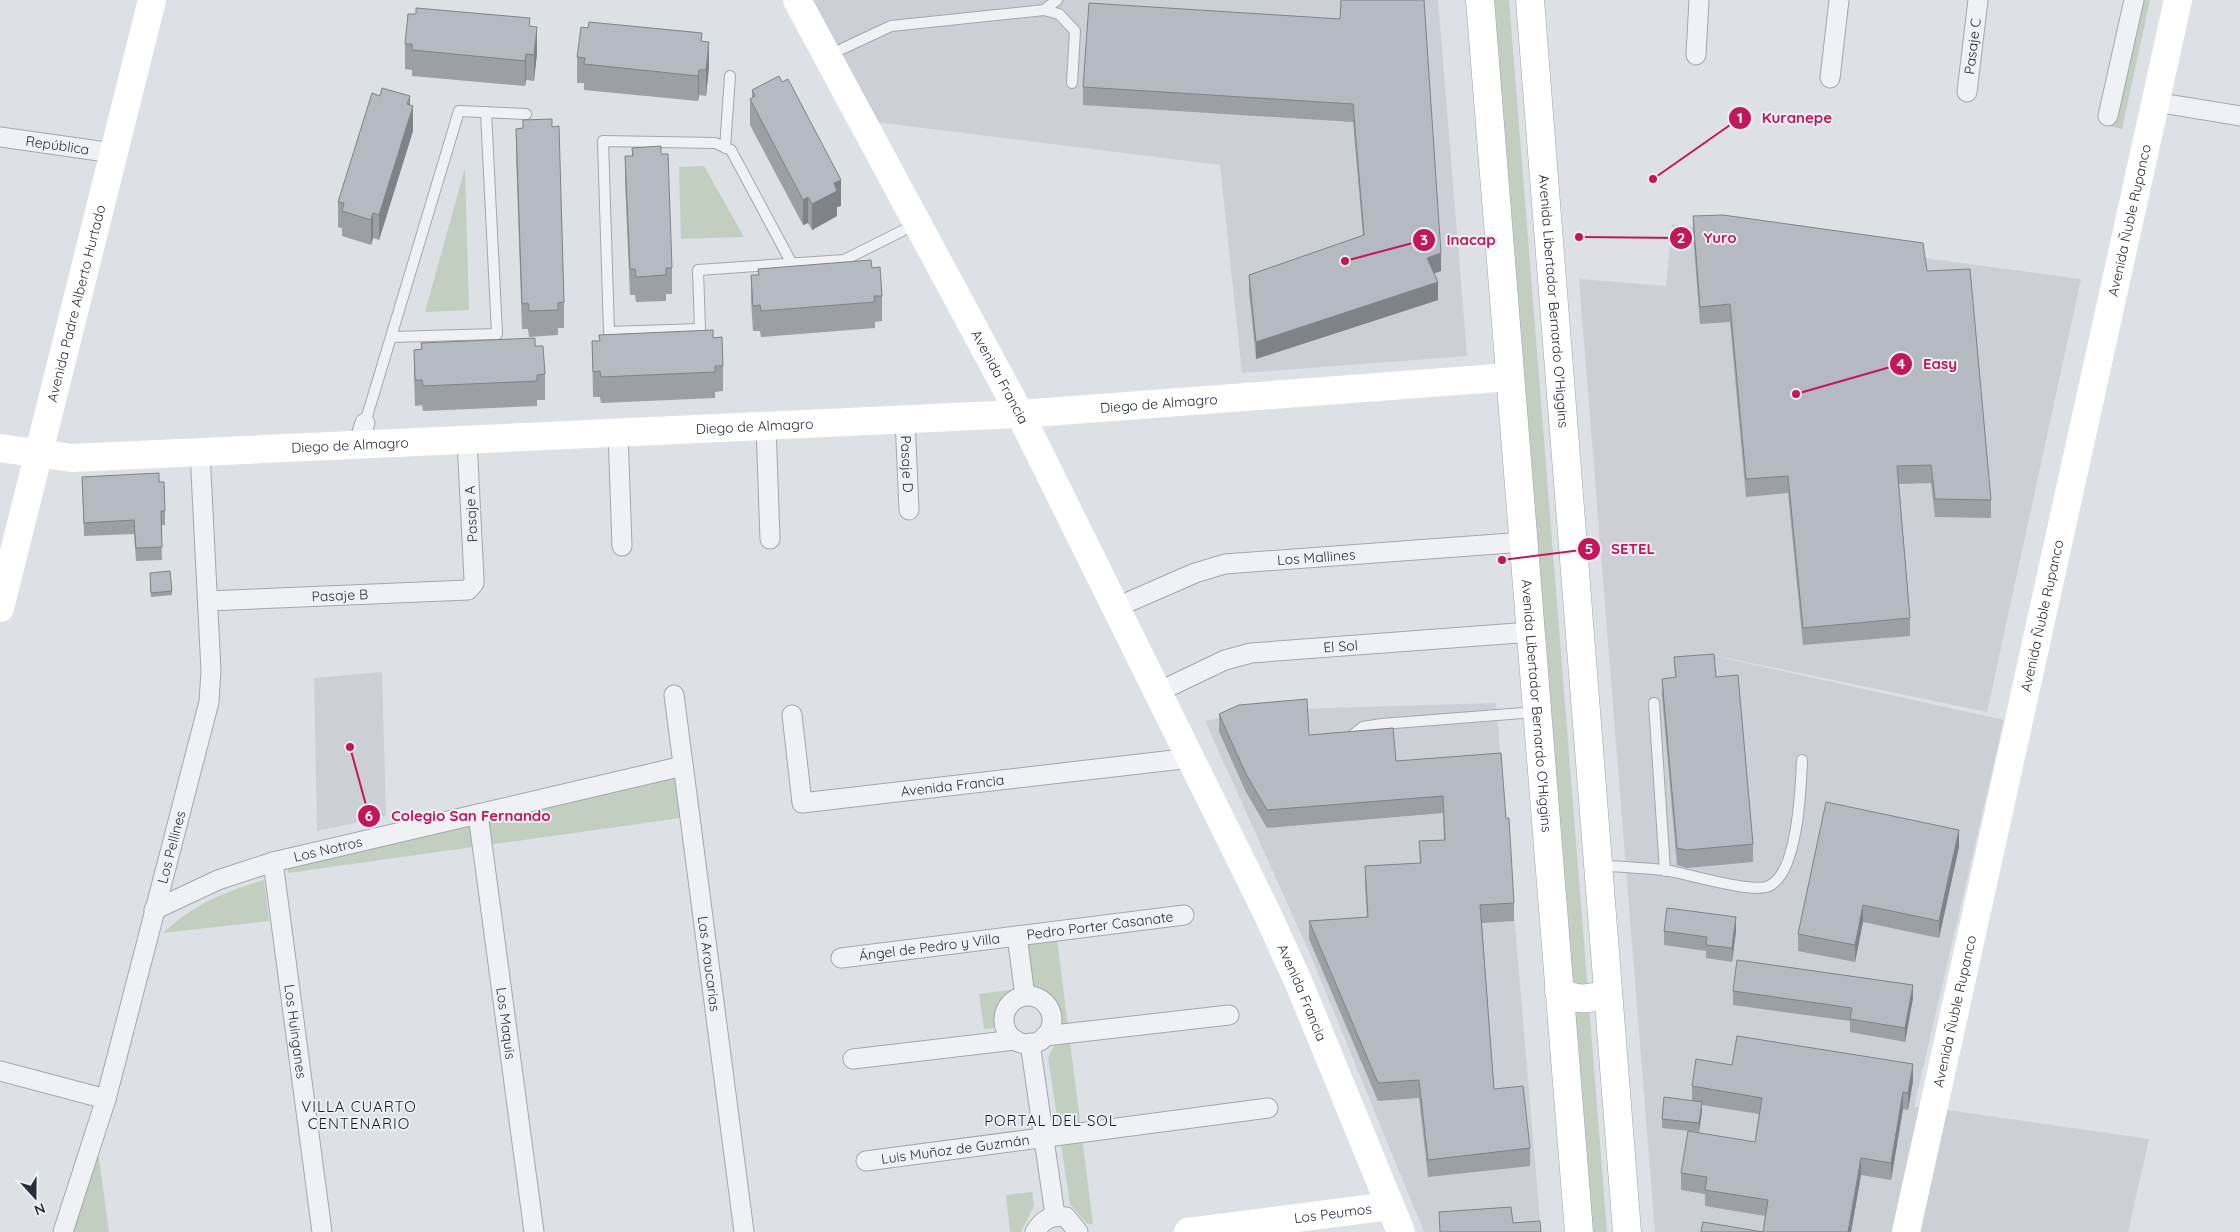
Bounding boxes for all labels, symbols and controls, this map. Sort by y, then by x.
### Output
street label: Pasaje C [1960,17,1985,76]
callout: Kuranepe [1727,103,1842,133]
text: 1 [1737,108,1743,127]
text: Kuranepe [1762,108,1832,127]
street label: República [24,132,90,159]
street label: Avenida Ñuble Rupanco [2104,143,2155,298]
street label: Avenida Libertador Bernardo O'Higgins [1535,174,1573,428]
street label: Avenida Padre Alberto Hurtado [43,203,109,404]
callout: Yuro [1668,223,1746,253]
callout: Inacap [1412,225,1506,255]
text: 2 [1677,228,1685,247]
text: Yuro [1704,228,1737,247]
text: 3 [1420,230,1428,249]
text: Inacap [1446,230,1496,249]
street label: Avenida Francia [967,327,1032,427]
callout: Easy [1888,349,1967,379]
text: 4 [1897,354,1906,373]
text: Easy [1923,354,1957,373]
street label: Diego de Almagro [1099,390,1218,417]
street label: Diego de Almagro [695,415,814,438]
street label: Diego de Almagro [291,433,409,457]
street label: Pasaje D [897,435,917,493]
street label: Pasaje A [461,485,481,543]
callout: SETEL [1576,534,1665,564]
street label: Avenida Ñuble Rupanco [2017,538,2068,694]
text: 5 [1585,539,1593,558]
text: SETEL [1611,539,1655,558]
street label: Los Mallines [1277,545,1356,569]
street label: Avenida Libertador Bernardo O'Higgins [1518,578,1556,833]
street label: Pasaje B [311,585,369,606]
street label: El Sol [1323,636,1358,657]
street label: Avenida Francia [900,771,1005,801]
callout: Colegio San Fernando [357,801,561,831]
text: 6 [365,806,373,825]
text: Colegio San Fernando [391,806,551,825]
street label: Los Pellines [153,809,189,885]
street label: Los Notros [292,832,364,866]
street label: Pedro Porter Casanate [1025,907,1175,944]
street label: Las Araucarias [694,915,724,1013]
street label: Ángel de Pedro y Villa [858,929,1001,965]
street label: Avenida Ñuble Rupanco [1929,934,1980,1089]
street label: Avenida Francia [1273,941,1331,1044]
street label: Los Huinganes [280,983,311,1080]
street label: Los Maquis [492,986,520,1060]
district label: VILLA CUARTO CENTENARIO [301,1097,417,1133]
district label: PORTAL DEL SOL [984,1111,1118,1130]
street label: Luis Muñoz de Guzmán [880,1131,1030,1168]
north arrow [10,1172,60,1222]
text: N [32,1199,48,1219]
street label: Los Peumos [1293,1199,1373,1227]

